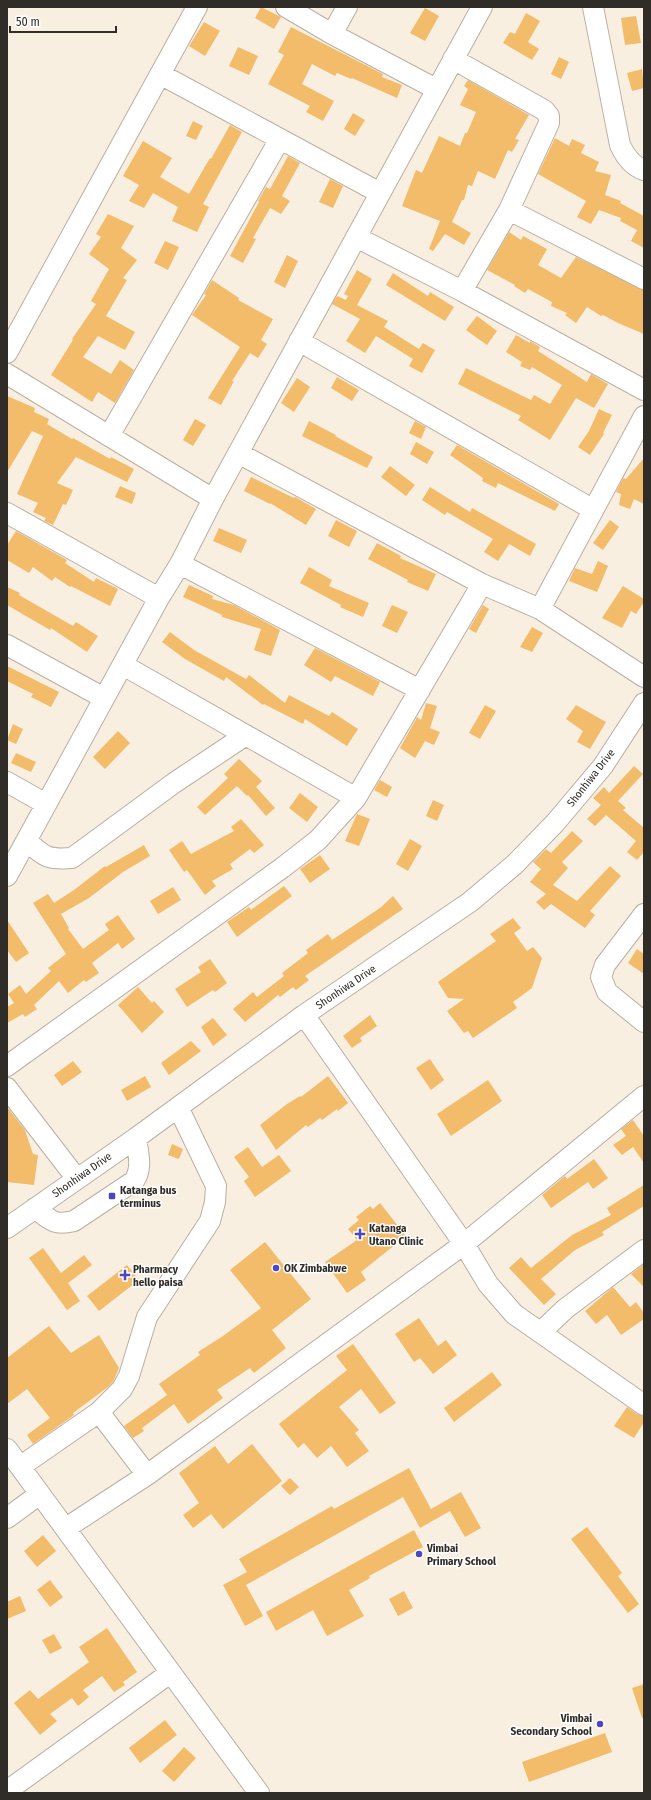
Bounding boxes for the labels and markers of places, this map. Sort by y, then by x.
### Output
place label: Katanga bus terminus [120,1184,176,1210]
marker: Katanga bus terminus [107,1191,117,1201]
place label: Katanga Utano Clinic [369,1222,424,1248]
marker: Katanga Utano Clinic [354,1228,366,1240]
place label: OK Zimbabwe [284,1262,347,1275]
place label: Pharmacy hello paisa [133,1263,183,1289]
marker: OK Zimbabwe [271,1263,281,1273]
marker: Pharmacy hello paisa [120,1270,130,1280]
place label: Vimbai Primary School [426,1542,497,1568]
marker: Vimbai Primary School [414,1549,424,1559]
place label: Vimbai Secondary School [510,1712,593,1738]
marker: Vimbai Secondary School [595,1719,605,1729]

